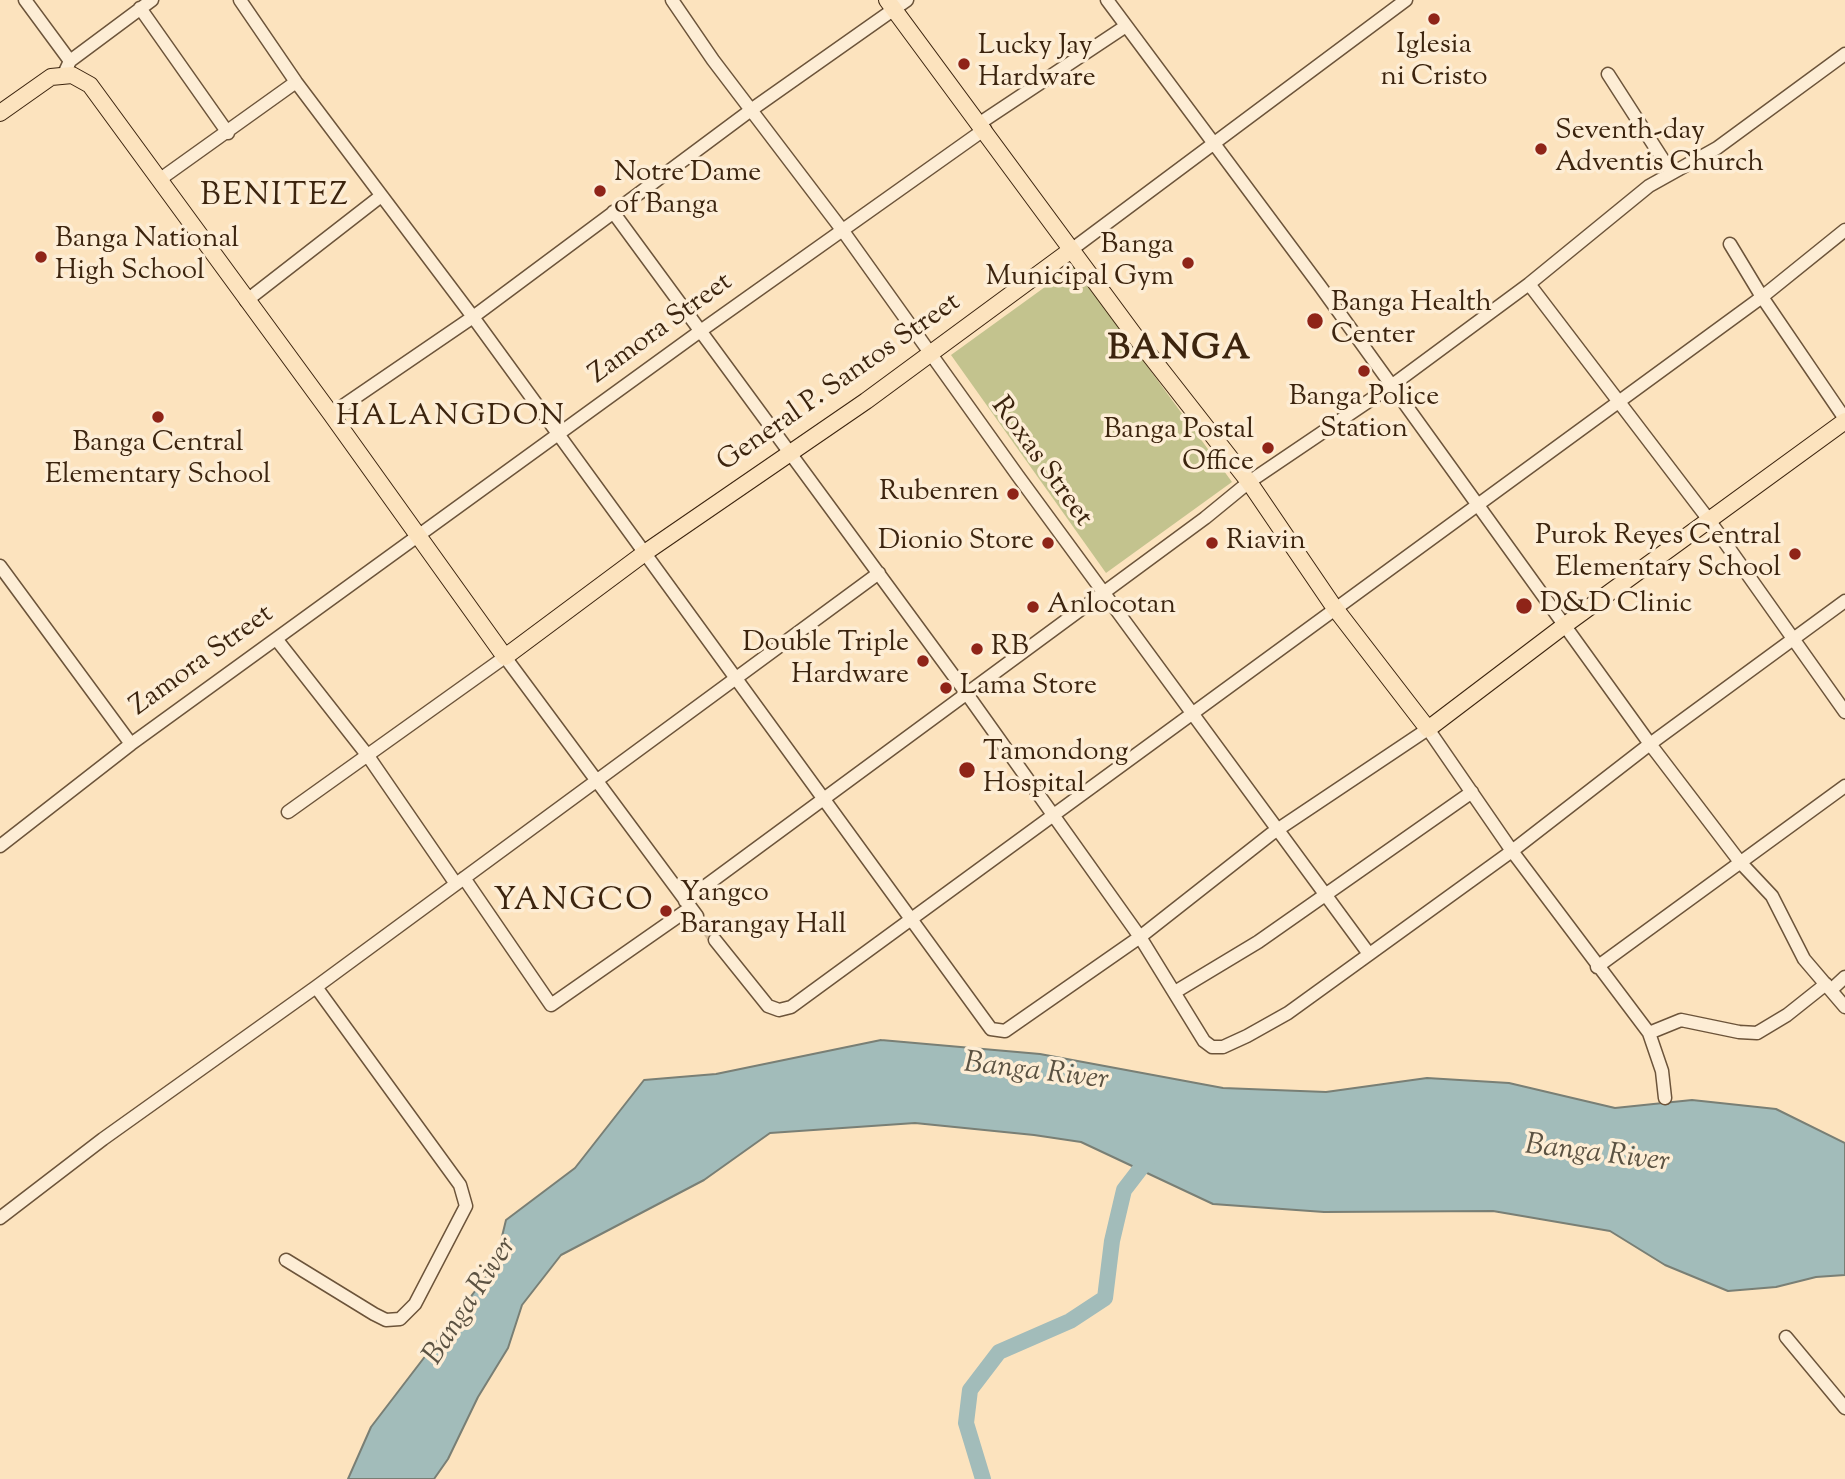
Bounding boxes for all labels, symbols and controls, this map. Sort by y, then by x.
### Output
marker: Iglesia ni Cristo [1426,11,1442,27]
place label: Iglesia ni Cristo [1381,30,1487,96]
place label: Lucky Jay Hardware [978,31,1096,97]
marker: Lucky Jay Hardware [956,56,972,72]
place label: Seventh-day Adventis Church [1555,116,1764,182]
marker: Seventh-day Adventis Church [1533,141,1549,157]
place label: Notre Dame of Banga [614,158,761,224]
district label: BENITEZ [201,180,349,218]
marker: Notre Dame of Banga [592,183,608,199]
place label: Banga National High School [55,224,239,290]
place label: Banga Municipal Gym [986,230,1174,296]
marker: Banga National High School [33,249,49,265]
marker: Banga Municipal Gym [1180,255,1196,271]
street label: Zamora Street [584,267,740,393]
street label: General P. Santos Street [712,287,968,481]
place label: Banga Health Center [1331,288,1492,354]
marker: Banga Health Center [1305,311,1325,331]
district label: BANGA [1108,331,1252,373]
marker: Banga Police Station [1356,363,1372,379]
place label: Banga Police Station [1289,382,1439,448]
street label: Roxas Street [982,392,1098,534]
district label: HALANGDON [337,401,565,437]
marker: Banga Central Elementary School [150,409,166,425]
place label: Banga Postal Office [1103,415,1254,481]
place label: Banga Central Elementary School [45,428,271,494]
marker: Banga Postal Office [1260,440,1276,456]
place label: Rubenren [879,477,999,511]
marker: Rubenren [1005,486,1021,502]
place label: Purok Reyes Central Elementary School [1535,521,1781,587]
place label: Dionio Store [878,526,1034,560]
place label: Riavin [1226,526,1306,560]
marker: Dionio Store [1040,535,1056,551]
marker: Riavin [1204,535,1220,551]
marker: Purok Reyes Central Elementary School [1787,546,1803,562]
place label: D&D Clinic [1540,589,1692,623]
place label: Anlocotan [1047,590,1176,624]
marker: D&D Clinic [1514,596,1534,616]
street label: Zamora Street [125,599,281,725]
marker: Anlocotan [1025,599,1041,615]
place label: Double Triple Hardware [742,628,909,694]
place label: RB [991,632,1029,666]
marker: RB [969,641,985,657]
marker: Double Triple Hardware [915,653,931,669]
place label: Lama Store [960,671,1097,705]
marker: Lama Store [938,680,954,696]
place label: Tamondong Hospital [983,737,1128,803]
marker: Tamondong Hospital [957,760,977,780]
place label: Yangco Barangay Hall [680,878,847,944]
district label: YANGCO [494,885,654,923]
marker: Yangco Barangay Hall [658,903,674,919]
water label: Banga River [962,1047,1110,1101]
water label: Banga River [1523,1129,1671,1183]
water label: Banga River [417,1231,527,1373]

